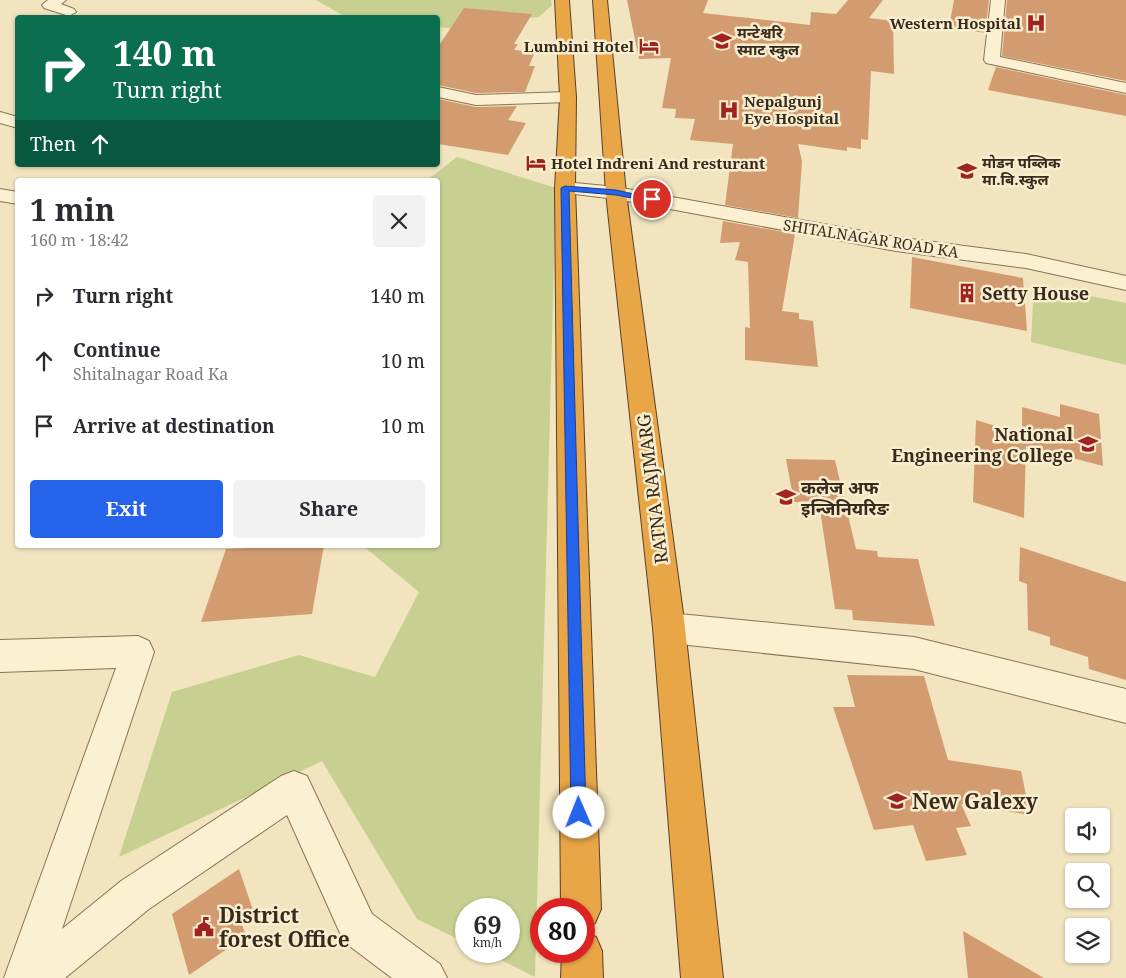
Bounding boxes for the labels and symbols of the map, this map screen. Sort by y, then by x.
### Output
hospital icon: Western Hospital [1025,12,1047,34]
place label: Western Hospital [890,13,1022,33]
place label: मन्टेश्वरि स्माट स्कुल [737,22,800,60]
school or university icon: मन्टेश्वरि स्माट स्कुल [711,30,733,52]
hotel icon: Lumbini Hotel [638,35,660,57]
place label: Lumbini Hotel [524,36,635,56]
place label: Nepalgunj Eye Hospital [744,91,840,128]
hospital icon: Nepalgunj Eye Hospital [718,99,740,121]
hotel icon: Hotel Indreni And resturant [525,152,547,174]
place label: माेडन पब्लिक मा.बि.स्कुल [982,152,1061,190]
place label: Hotel Indreni And resturant [551,153,765,173]
school or university icon: माेडन पब्लिक मा.बि.स्कुल [956,160,978,182]
pin [631,178,673,220]
street label: SHITALNAGAR ROAD KA [782,214,961,262]
place label: Setty House [982,281,1089,305]
building icon: Setty House [956,282,978,304]
street label: RATNA RAJMARG [631,413,673,565]
place label: National Engineering College [891,422,1074,467]
school or university icon: National Engineering College [1077,433,1099,455]
place label: कलेज अफ इन्जिनियरिङ [801,475,889,520]
school or university icon: कलेज अफ इन्जिनियरिङ [775,486,797,508]
position arrow [552,786,604,838]
place label: New Galexy [912,787,1039,815]
school or university icon: New Galexy [886,790,908,812]
speed limit sign: 80 [530,898,595,963]
place label: District forest Office [219,901,350,953]
public building icon: District forest Office [193,916,215,938]

